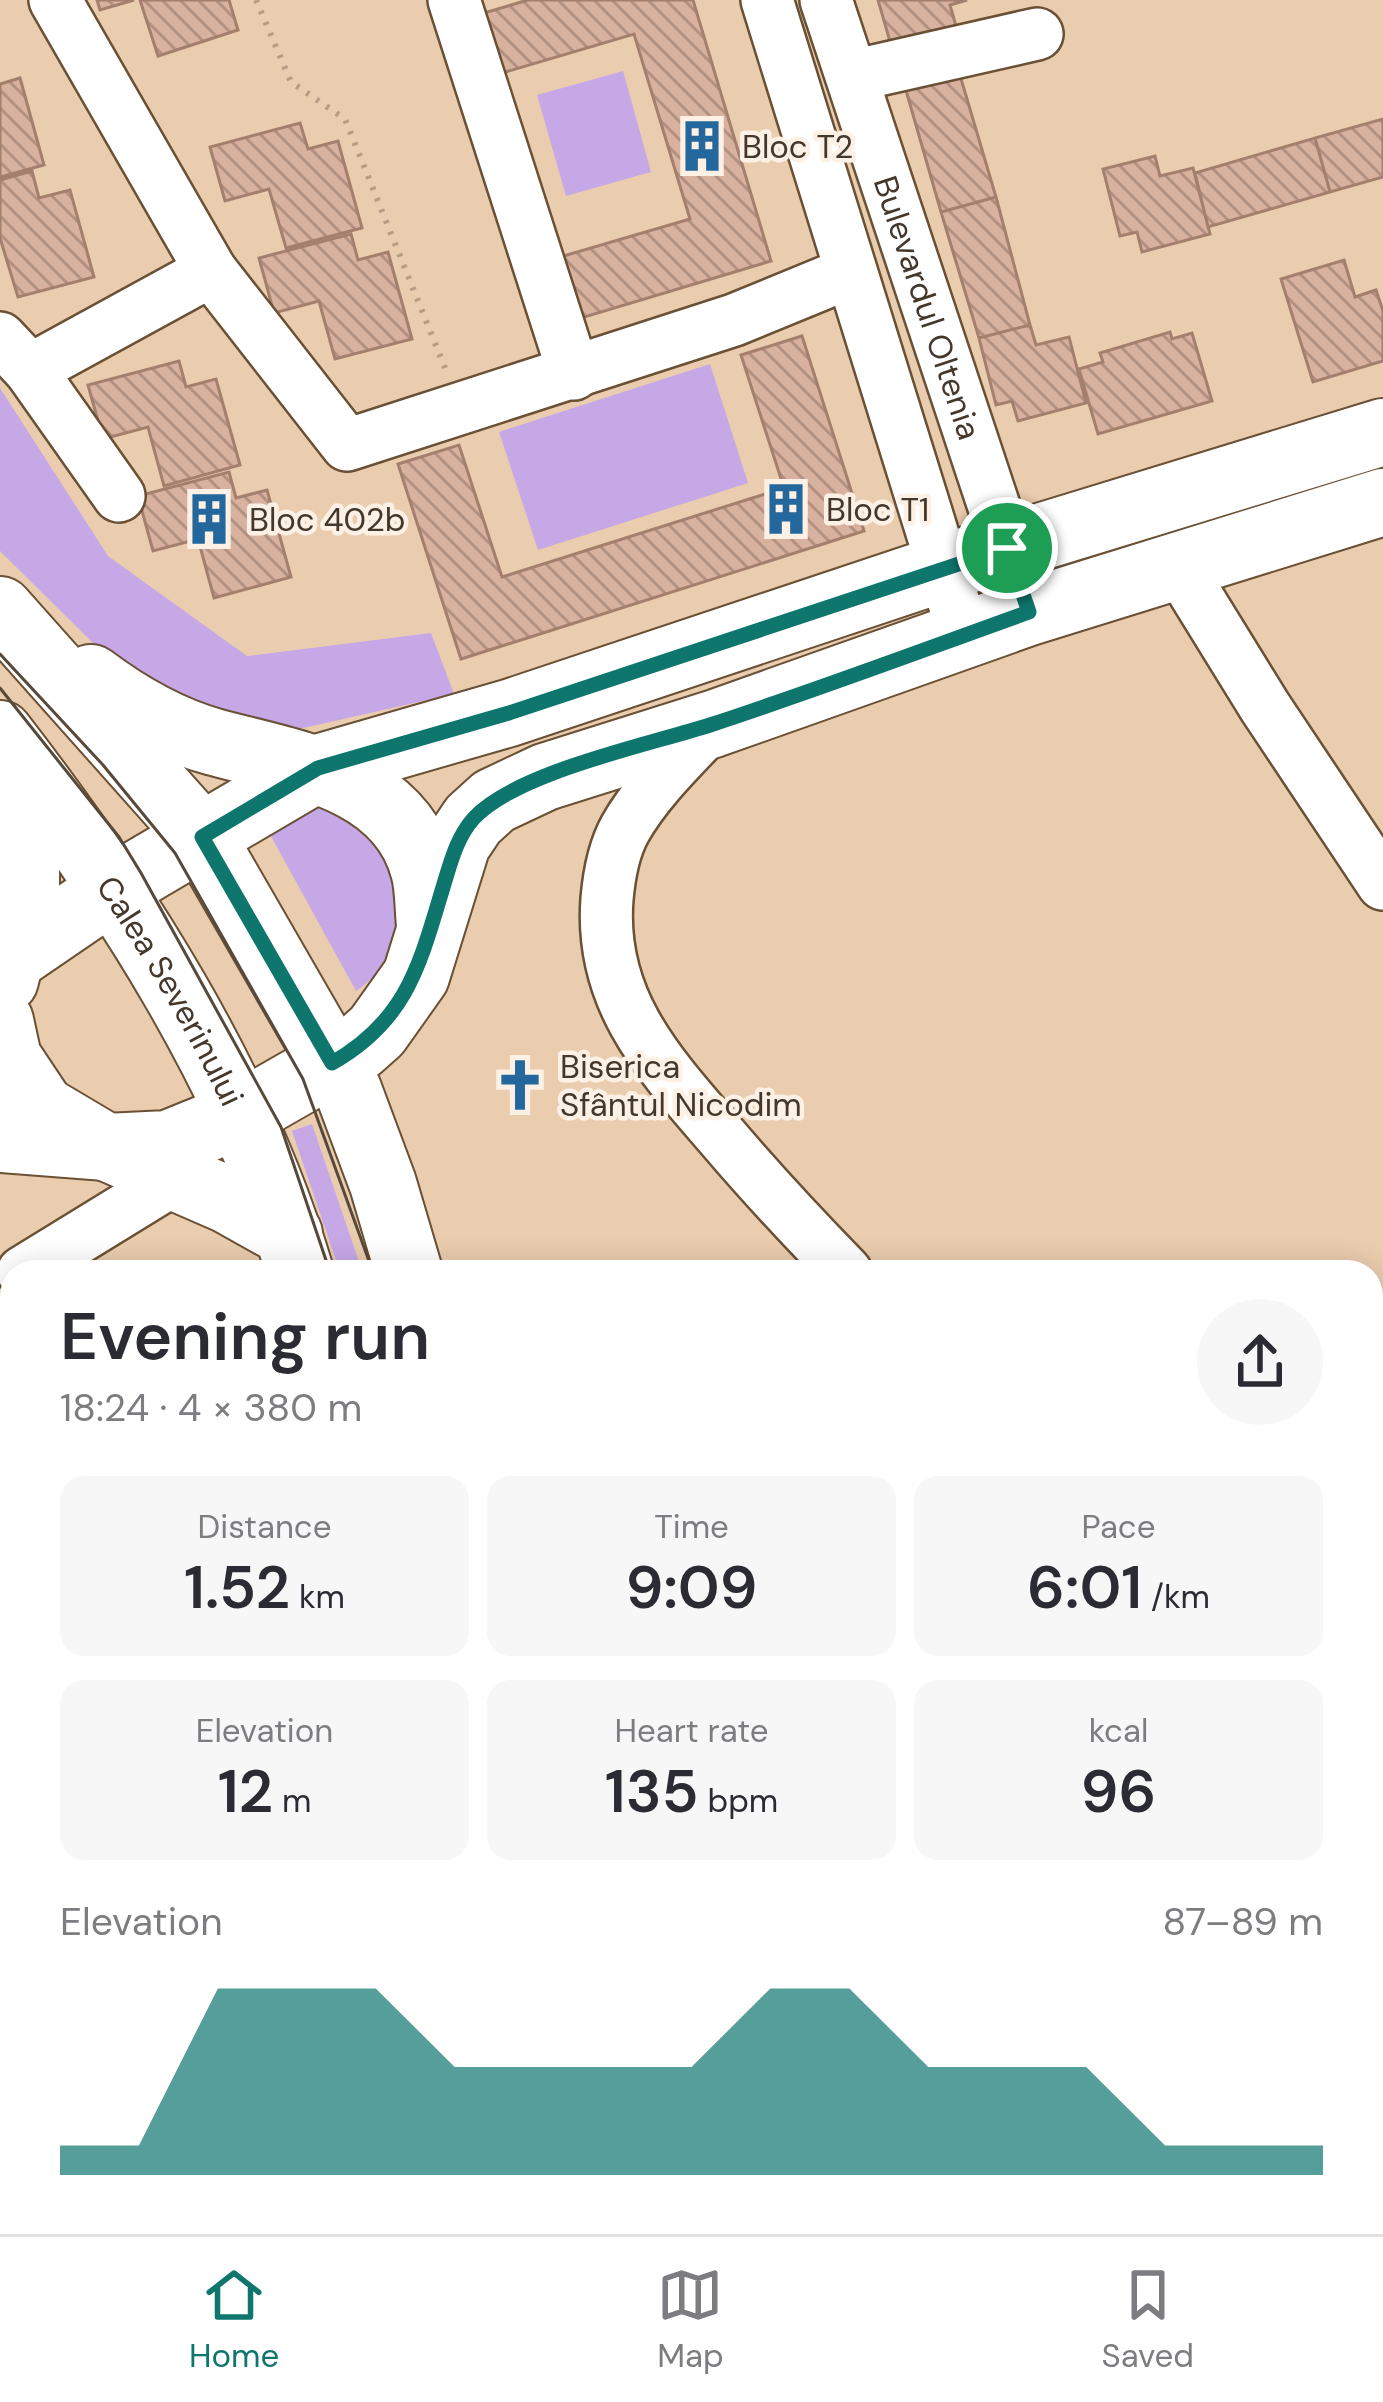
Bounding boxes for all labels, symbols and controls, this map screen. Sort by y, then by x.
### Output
building icon: Bloc T2 [673,117,731,175]
place label: Bloc T2 [742,125,853,168]
street label: Bulevardul Oltenia [864,170,992,445]
building icon: Bloc T1 [757,480,815,538]
place label: Bloc T1 [826,488,929,531]
building icon: Bloc 402b [180,490,238,548]
pin [956,497,1058,599]
place label: Bloc 402b [249,498,405,541]
icon: arrive [974,515,1040,581]
street label: Calea Severinului [87,867,254,1113]
place label: Biserica Sfântul Nicodim [560,1045,802,1126]
church icon: Biserica Sfântul Nicodim [491,1056,549,1114]
text: Evening run [60,1294,430,1379]
button: share [1197,1299,1323,1425]
text: 18:24 · 4 × 380 m [60,1382,362,1433]
text: Distance [198,1505,331,1548]
text: Time [654,1505,729,1548]
text: Pace [1082,1505,1155,1548]
text: 1.52 [184,1548,290,1627]
text: 9:09 [625,1548,758,1627]
text: 6:01 [1027,1548,1142,1627]
text: km [290,1575,345,1618]
text: /km [1142,1575,1210,1618]
text: Elevation [196,1709,333,1752]
text: Heart rate [614,1709,769,1752]
text: kcal [1089,1709,1148,1752]
text: 12 [218,1752,273,1831]
text: 135 [605,1752,699,1831]
text: 96 [1081,1752,1156,1831]
text: m [273,1779,311,1822]
text: bpm [699,1779,778,1822]
text: Elevation [60,1896,223,1947]
text: 87–89 m [1163,1896,1323,1947]
tab: Home [189,2262,279,2377]
tab: Map [657,2262,724,2377]
tab: Saved [1102,2262,1194,2377]

